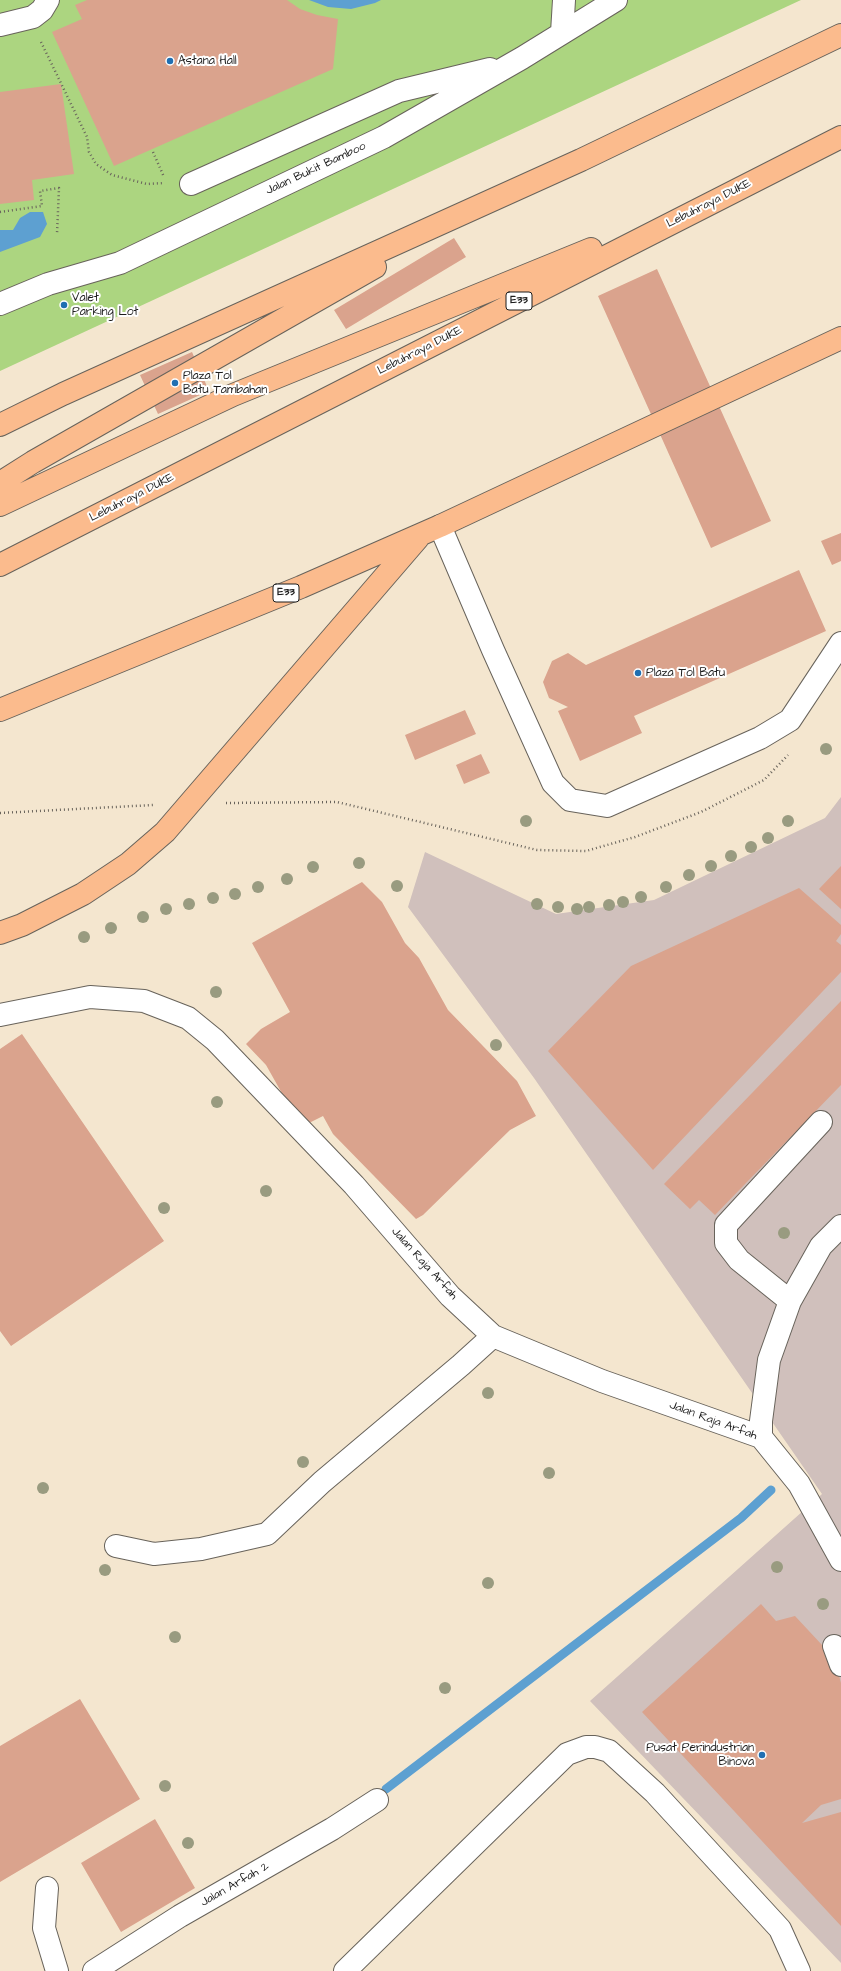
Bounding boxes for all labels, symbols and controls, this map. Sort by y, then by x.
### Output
place label: Astana Hall [178,54,237,68]
marker: Astana Hall [165,56,175,66]
street label: Jalan Bukit Bamboo [264,139,368,199]
street label: Lebuhraya DUKE [664,177,754,231]
place label: Valet Parking Lot [72,291,138,319]
road number: E33 [506,292,532,310]
marker: Valet Parking Lot [59,300,69,310]
street label: Lebuhraya DUKE [375,324,465,378]
place label: Plaza Tol Batu Tambahan [183,369,267,397]
marker: Plaza Tol Batu Tambahan [170,378,180,388]
street label: Lebuhraya DUKE [87,471,177,525]
road number: E33 [273,584,299,602]
place label: Plaza Tol Batu [646,666,725,680]
marker: Plaza Tol Batu [633,668,643,678]
street label: Jalan Raja Arfah [388,1225,460,1303]
street label: Jalan Raja Arfah [667,1398,759,1444]
place label: Pusat Perindustrian Binova [646,1741,754,1769]
marker: Pusat Perindustrian Binova [757,1750,767,1760]
street label: Jalan Arfah 2 [198,1860,272,1910]

